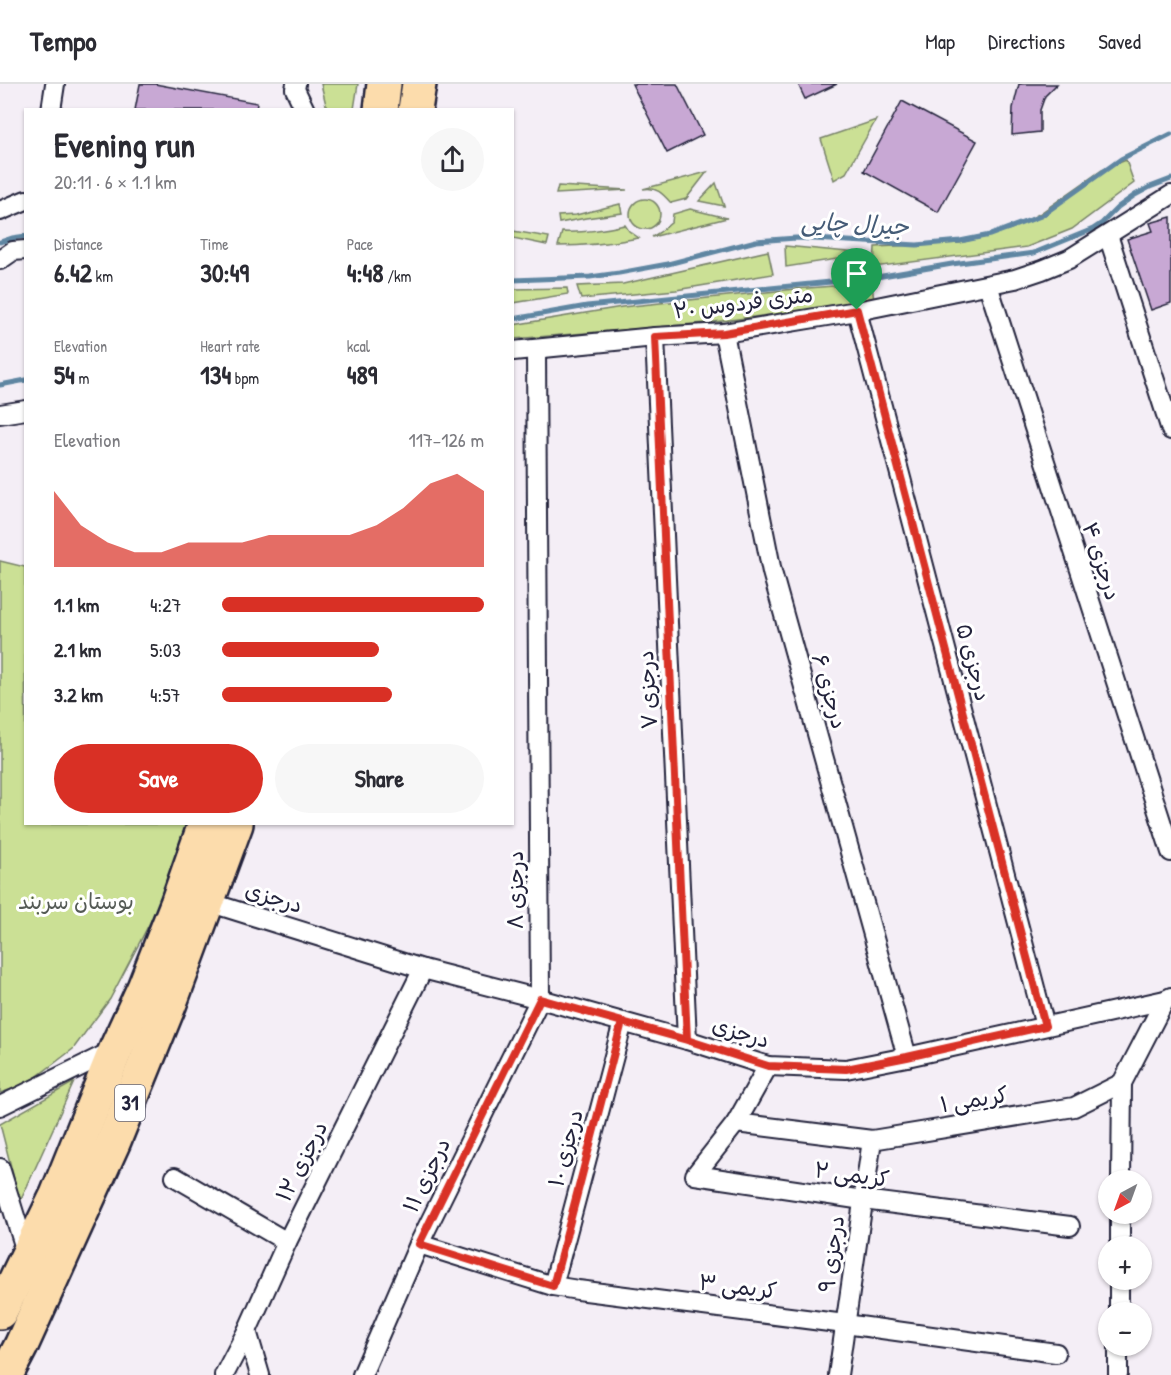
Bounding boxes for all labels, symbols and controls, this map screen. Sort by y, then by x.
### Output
text: Tempo [30,22,97,60]
text: Map [925,27,955,56]
text: Directions [988,27,1065,56]
text: Saved [1098,27,1141,56]
text: Evening run [54,123,195,167]
button: share [421,128,484,191]
text: 20:11 · 6 × 1.1 km [54,168,177,195]
water label: جیرال چایی [800,204,910,243]
text: Distance [54,233,103,255]
text: Time [200,233,229,255]
text: Pace [347,233,373,255]
pin [831,248,882,310]
text: 6.42 [54,255,92,290]
text: 30:49 [200,255,249,290]
text: 4:48 [347,255,383,290]
icon: arrive [840,257,873,290]
text: km [92,265,113,287]
text: /km [383,265,411,287]
street label: ۲۰ متری فردوس [671,279,815,325]
text: Elevation [54,335,107,357]
text: Heart rate [200,335,260,357]
text: kcal [347,335,370,357]
text: 54 [54,357,75,392]
text: 134 [200,357,231,392]
text: 489 [347,357,377,392]
text: m [75,367,89,389]
text: bpm [231,367,259,389]
text: Elevation [54,426,120,453]
text: 117–126 m [408,426,484,453]
street label: درجزی ۴ [1075,518,1129,604]
text: 1.1 km [54,591,99,618]
text: 4:27 [150,591,181,618]
street label: درجزی ۵ [949,620,999,704]
text: 2.1 km [54,636,101,663]
text: 5:03 [150,636,181,663]
street label: درجزی ۷ [630,650,664,730]
street label: درجزی ۶ [805,650,855,732]
text: 3.2 km [54,681,103,708]
text: 4:57 [150,681,181,708]
button: Save [54,744,263,813]
button: Share [275,744,484,813]
street label: درجزی ۸ [500,850,530,930]
street label: درجزی [242,874,306,920]
park label: بوستان سربند [18,886,134,916]
street label: درجزی [709,1009,773,1055]
street label: کریمی ۱ [938,1079,1010,1119]
road number: 31 [115,1085,145,1121]
street label: درجزی ۱۰ [540,1106,590,1190]
street label: درجزی ۱۲ [268,1116,334,1206]
street label: درجزی ۱۱ [395,1133,457,1217]
street label: کریمی ۲ [813,1154,891,1194]
north arrow [1098,1170,1152,1224]
map controls [1098,1170,1152,1356]
street label: درجزی ۹ [811,1214,851,1294]
button: + [1098,1236,1152,1290]
street label: کریمی ۳ [697,1266,779,1306]
button: − [1098,1302,1152,1356]

